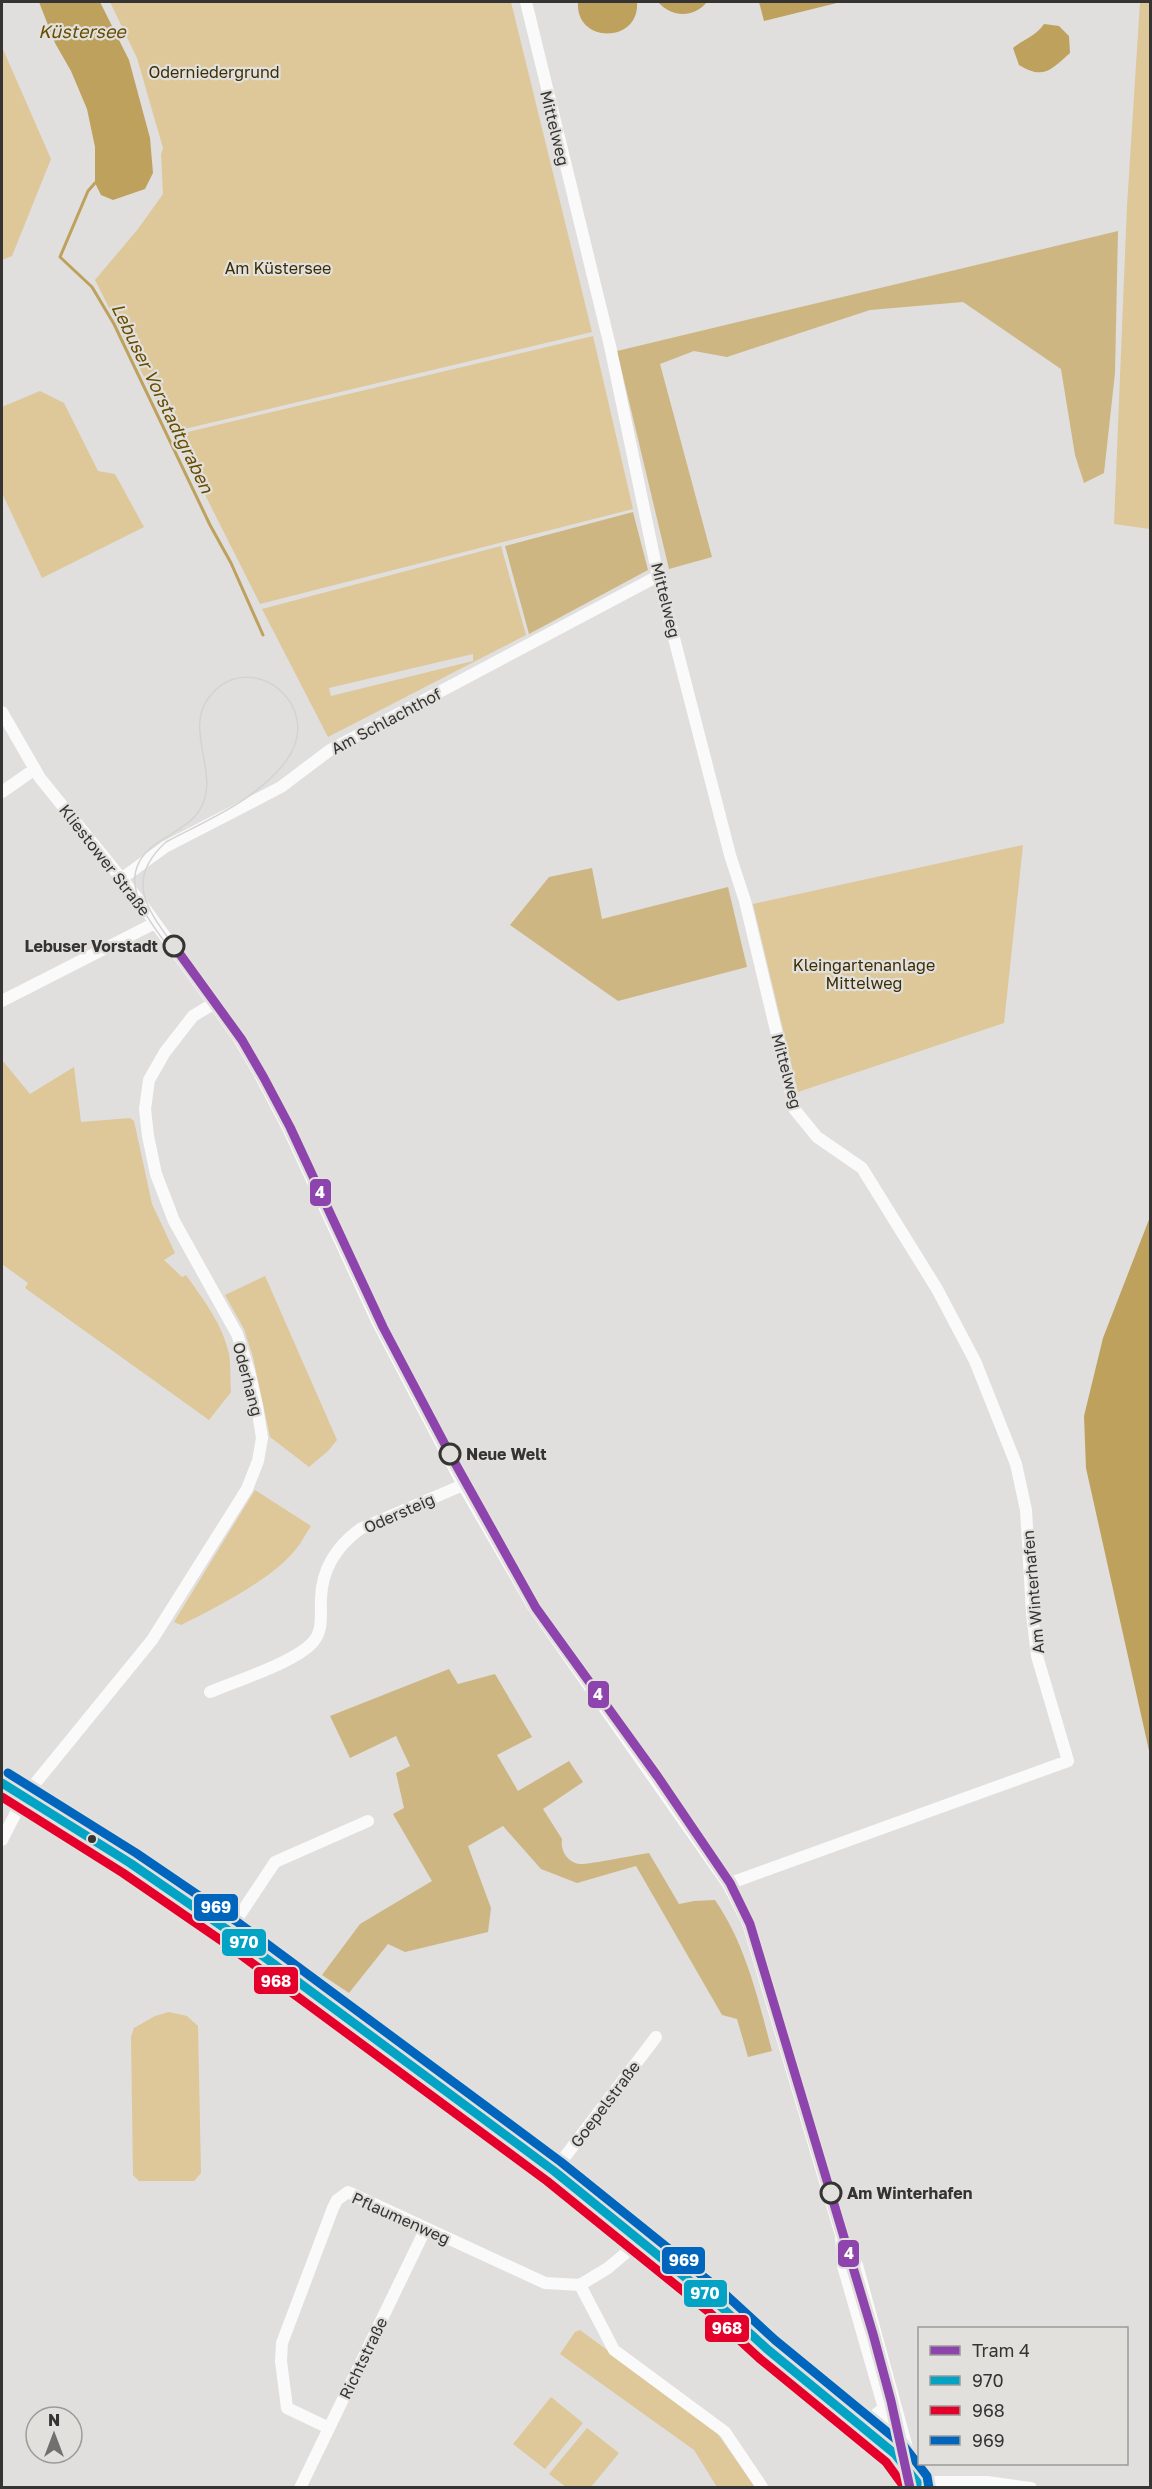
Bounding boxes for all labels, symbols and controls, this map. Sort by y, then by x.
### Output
water label: Küstersee [38,20,127,42]
park label: Oderniedergrund [148,62,280,82]
street label: Mittelweg [536,88,574,168]
park label: Am Küstersee [225,258,331,278]
water label: Lebuser Vorstadtgraben [107,299,219,497]
street label: Mittelweg [647,560,685,640]
street label: Am Schlachthof [328,684,445,758]
street label: Kliestower Straße [55,800,155,920]
marker: Lebuser Vorstadt [163,935,185,957]
place label: Lebuser Vorstadt [24,936,158,956]
park label: Kleingartenanlage Mittelweg [793,955,935,993]
street label: Mittelweg [767,1031,807,1111]
line badge: 4 [309,1178,332,1207]
text: 4 [315,1182,325,1202]
street label: Oderhang [229,1340,267,1418]
marker: Neue Welt [439,1443,461,1465]
place label: Neue Welt [466,1444,547,1464]
street label: Odersteig [360,1489,438,1537]
street label: Am Winterhafen [1018,1529,1048,1655]
line badge: 4 [587,1680,610,1709]
text: 4 [593,1684,603,1704]
unlabelled marker [86,1833,98,1845]
line badge: 969 [193,1893,239,1922]
text: 969 [201,1897,231,1917]
line badge: 970 [221,1928,267,1957]
text: 970 [229,1932,259,1952]
line badge: 968 [253,1966,299,1995]
text: 968 [261,1971,291,1991]
street label: Goepelstraße [566,2057,644,2151]
marker: Am Winterhafen [820,2182,842,2204]
place label: Am Winterhafen [847,2183,972,2203]
street label: Pflaumenweg [349,2187,453,2249]
line badge: 4 [837,2239,860,2268]
text: 4 [844,2243,854,2263]
line badge: 969 [661,2246,706,2275]
text: 969 [669,2250,699,2270]
line badge: 970 [683,2279,728,2308]
text: 970 [690,2283,720,2303]
street label: Richtstraße [335,2314,391,2402]
line badge: 968 [704,2314,750,2343]
text: 968 [712,2318,742,2338]
legend [918,2327,1128,2465]
text: Tram 4 [972,2339,1030,2361]
text: 970 [972,2369,1004,2391]
text: 968 [972,2399,1005,2421]
north arrow [24,2405,84,2465]
text: N [48,2410,60,2430]
text: 969 [972,2429,1005,2451]

